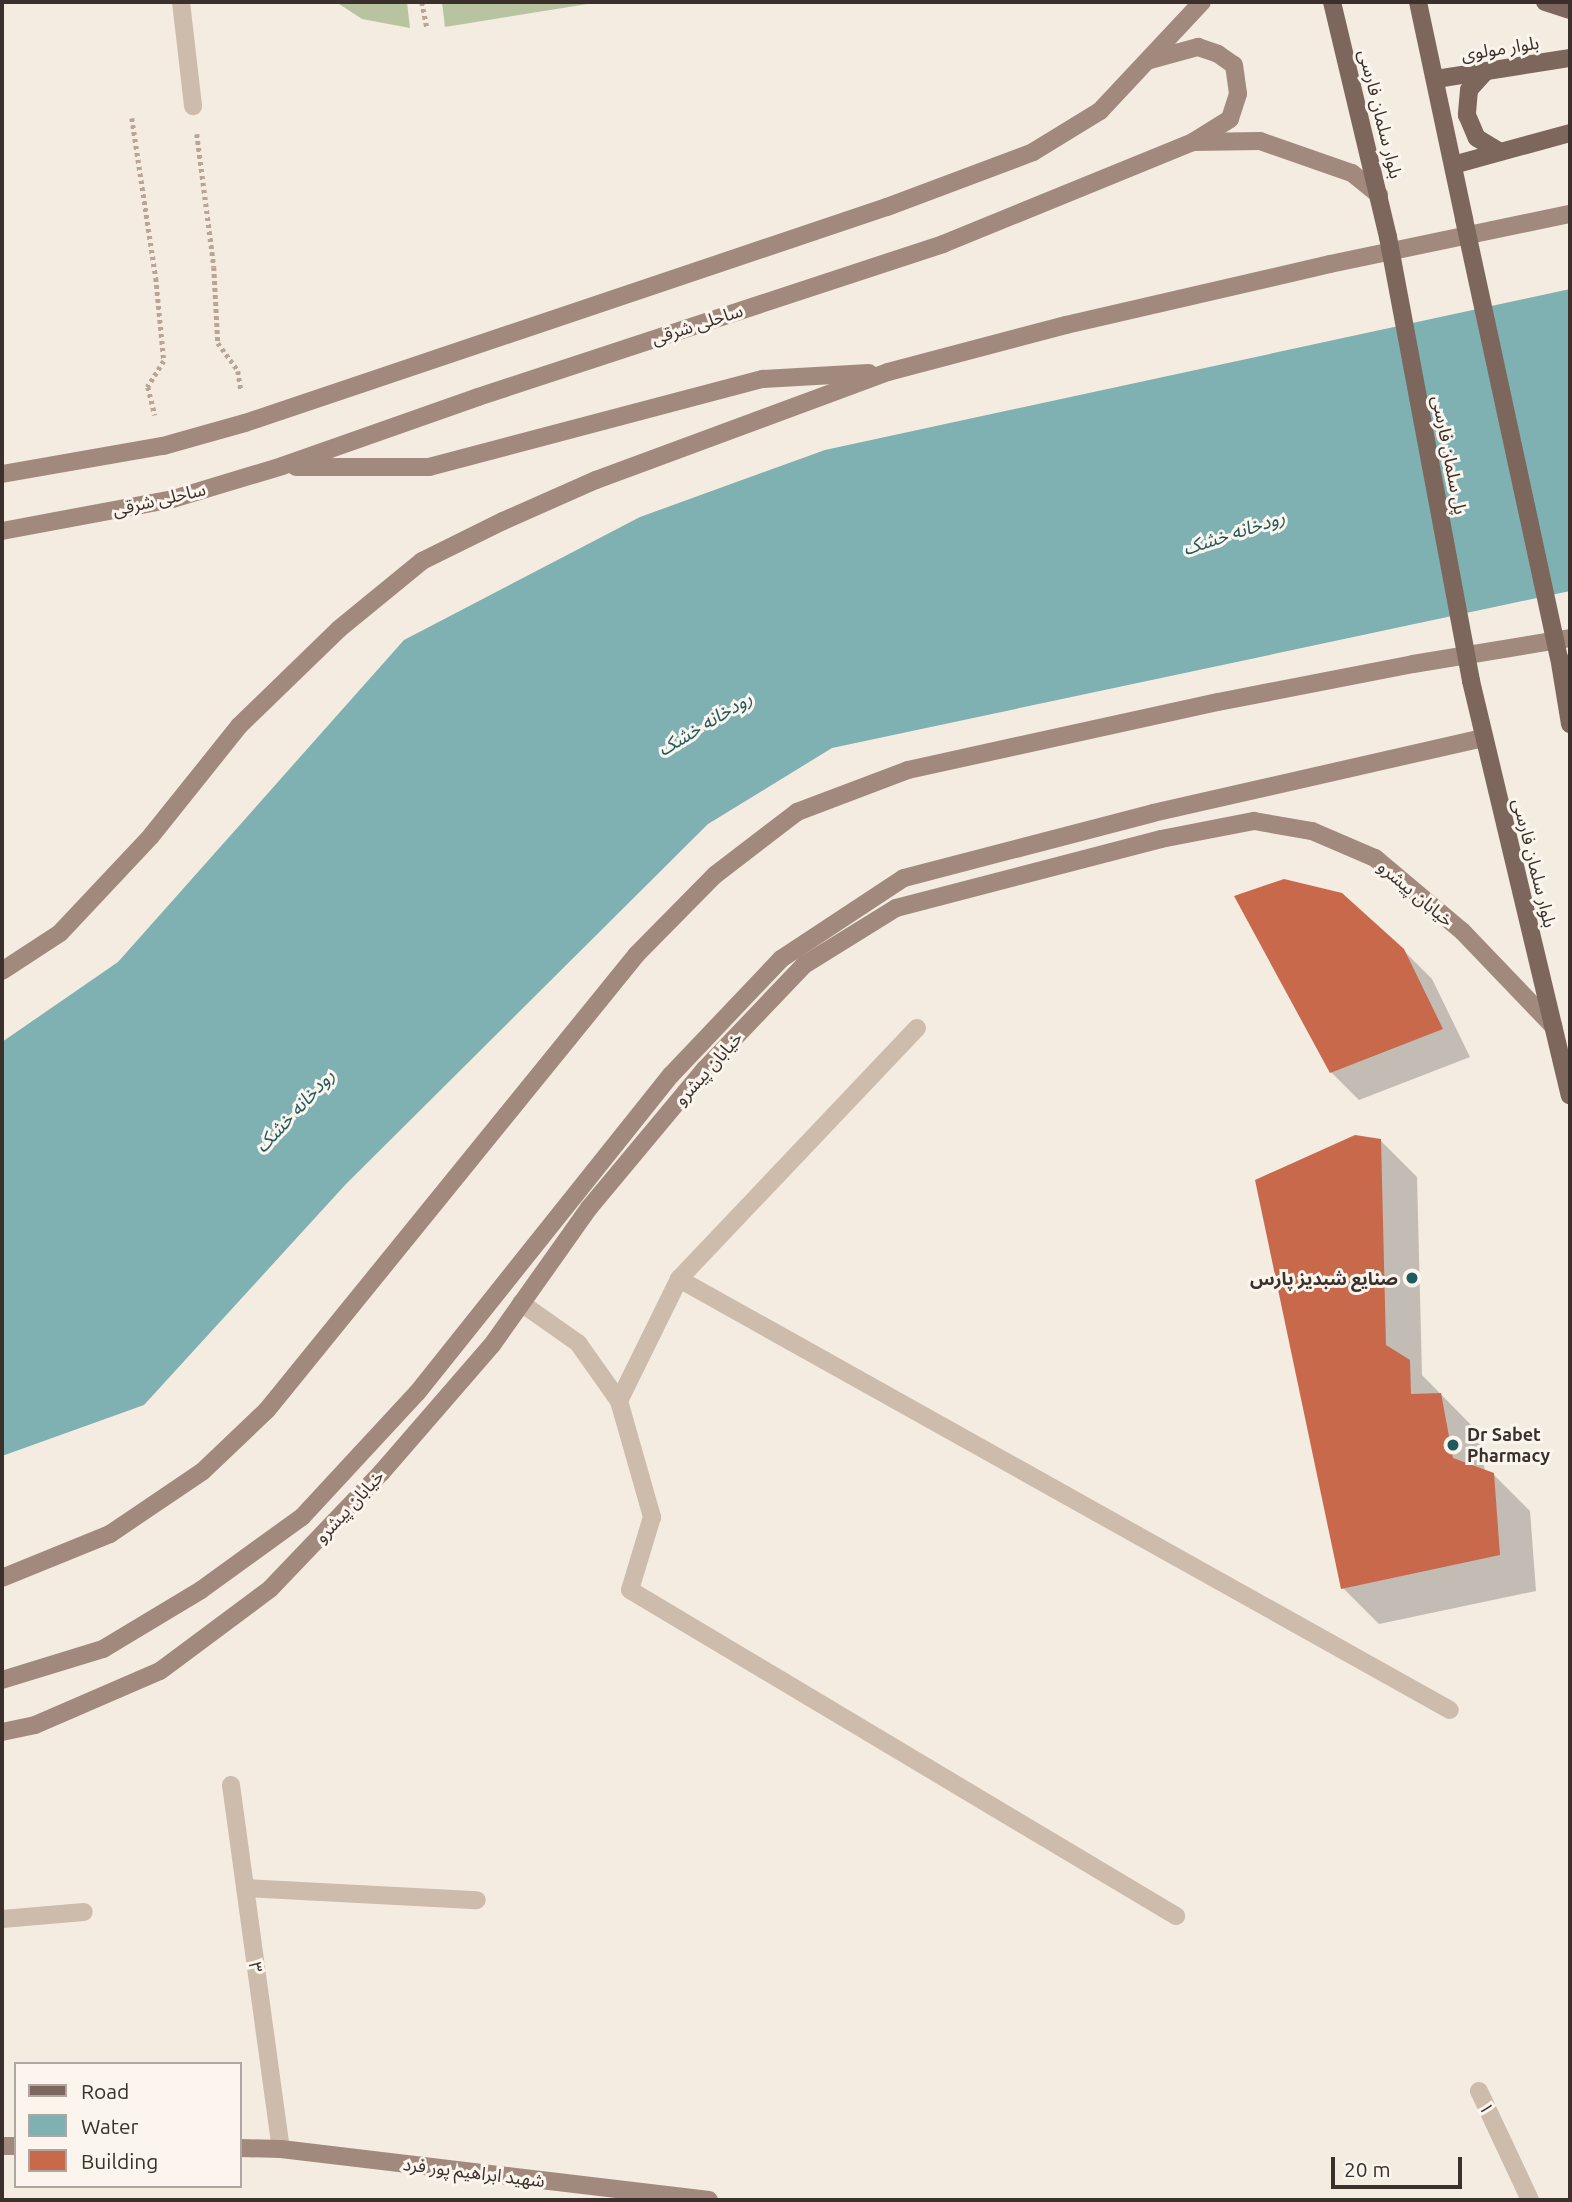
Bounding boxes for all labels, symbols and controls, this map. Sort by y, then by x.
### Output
street label: بلوار مولوی [1460,31,1540,65]
street label: بلوار سلمان فارسی [1355,47,1407,181]
street label: ساحلی شرقی [649,299,745,349]
street label: پل سلمان فارسی [1428,394,1472,516]
street label: ساحلی شرقی [110,478,208,520]
water label: رودخانه خشک [1180,506,1288,560]
water label: رودخانه خشک [654,687,756,761]
street label: بلوار سلمان فارسی [1509,796,1561,930]
street label: خیابان پیشرو [1374,855,1458,931]
street label: خیابان پیشرو [669,1027,747,1109]
water label: رودخانه خشک [251,1065,339,1157]
place label: صنایع شبدیز پارس [1250,1267,1398,1289]
marker: صنایع شبدیز پارس [1404,1270,1420,1286]
place label: Dr Sabet Pharmacy [1467,1424,1550,1466]
marker: Dr Sabet Pharmacy [1445,1437,1461,1453]
street label: خیابان پیشرو [310,1465,388,1547]
street label: ۳ [245,1960,267,1974]
legend [14,2062,242,2188]
text: Road [81,2079,129,2103]
street label: ۱ [1475,2099,1499,2117]
text: Water [81,2114,139,2138]
scale bar [1334,2142,1465,2186]
text: Building [81,2149,158,2173]
street label: شهید ابراهیم پور فرد [402,2153,546,2191]
text: 20 m [1344,2157,1391,2181]

